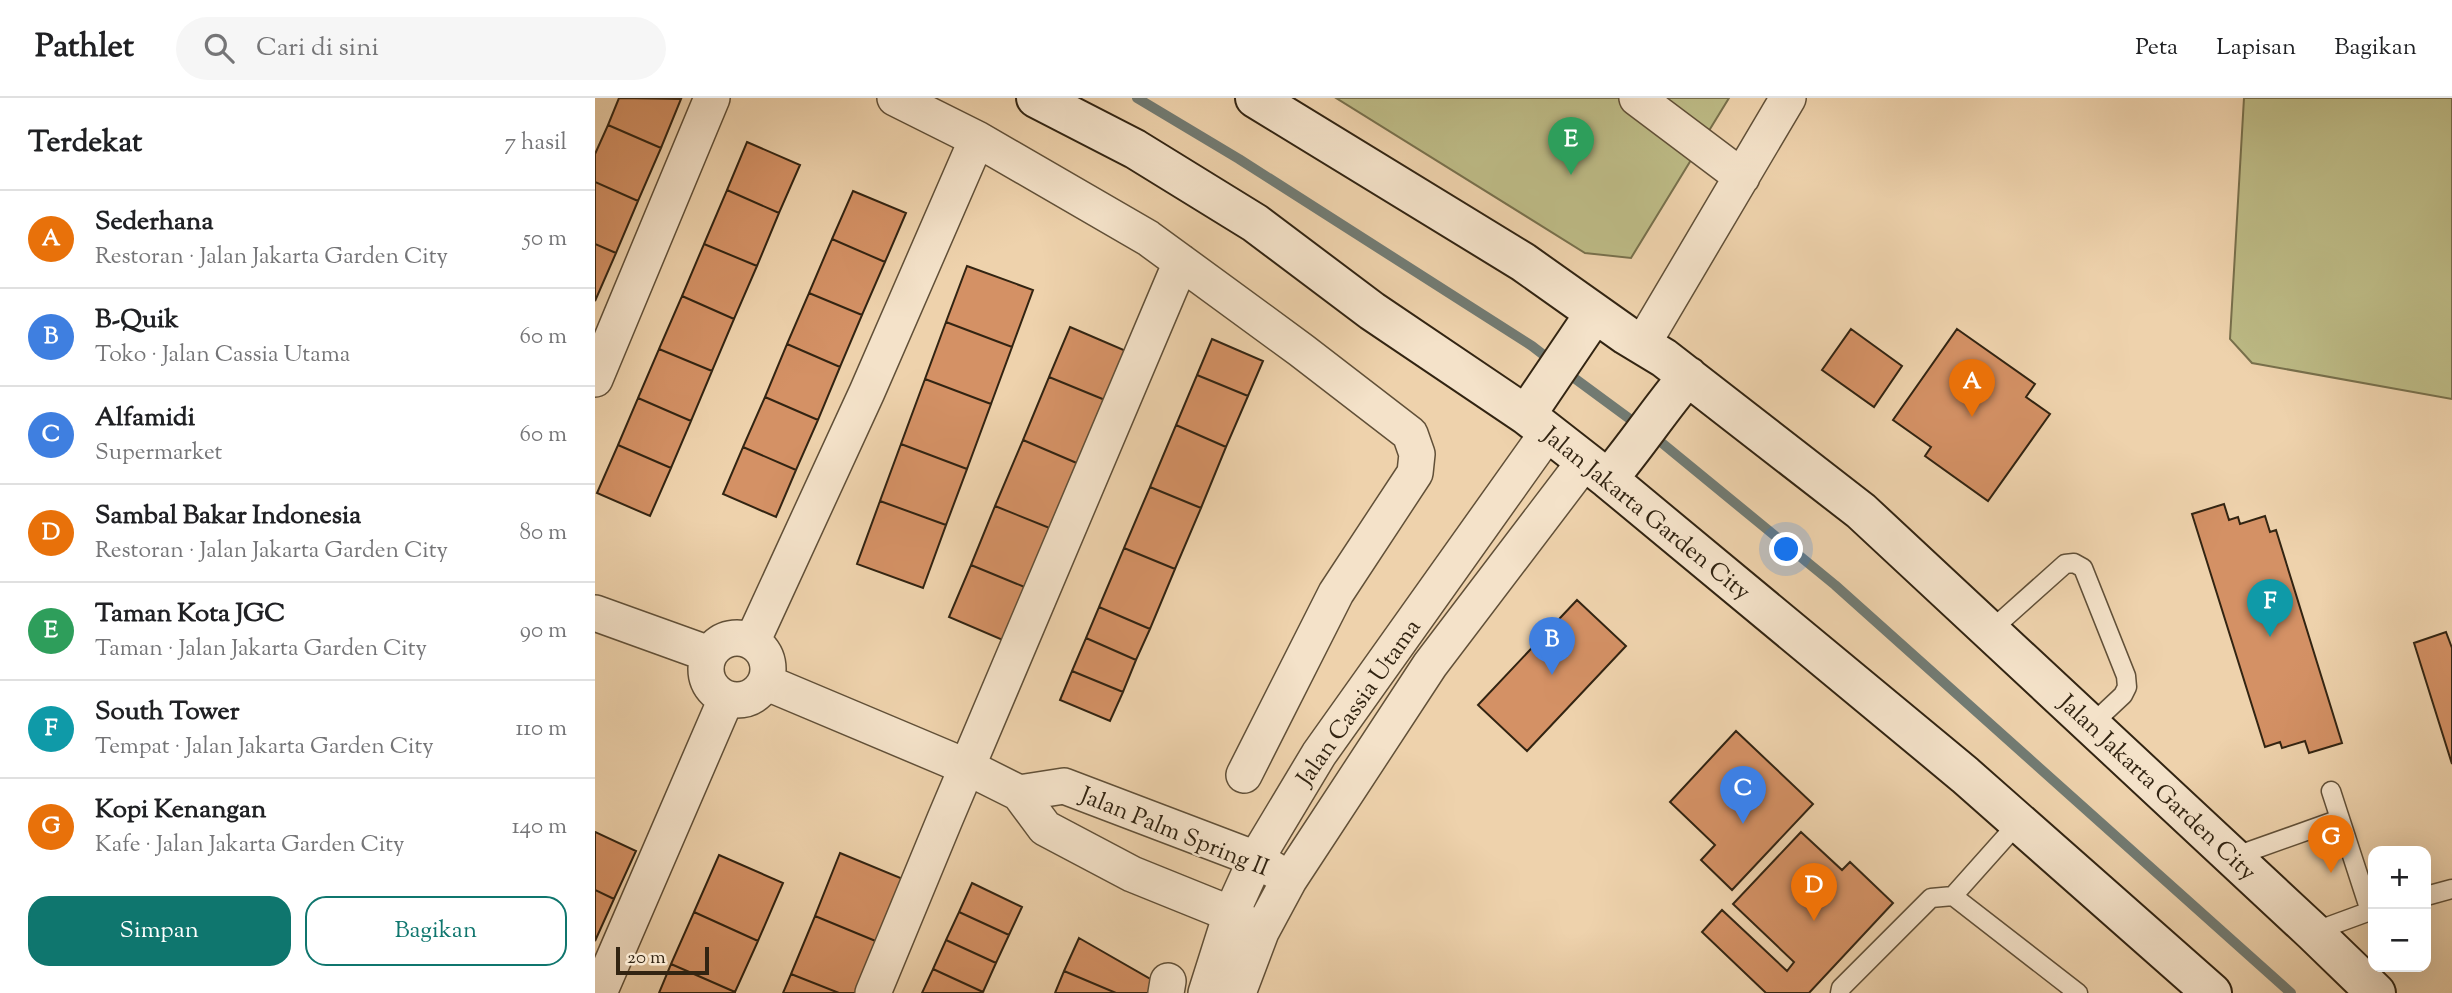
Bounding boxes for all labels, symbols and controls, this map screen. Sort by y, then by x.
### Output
search box [176,17,666,80]
text: Pathlet [35,24,134,72]
icon: search [200,29,238,67]
text: Cari di sini [256,30,379,67]
text: Peta [2135,31,2178,65]
text: Lapisan [2216,31,2296,65]
text: Bagikan [2334,31,2417,65]
pin: E [1548,117,1594,175]
text: Terdekat [28,122,142,165]
text: 7 hasil [504,127,567,160]
text: Sederhana [95,204,213,241]
text: A [42,223,60,256]
text: 50 m [523,223,567,256]
text: Restoran · Jalan Jakarta Garden City [95,241,448,274]
text: B-Quik [95,302,179,339]
text: B [44,321,58,354]
text: 60 m [519,321,567,354]
text: Toko · Jalan Cassia Utama [95,339,350,372]
pin: A [1949,359,1995,417]
text: Alfamidi [95,400,195,437]
street label: Jalan Jakarta Garden City [1533,418,1757,609]
text: C [42,419,60,452]
text: 60 m [519,419,567,452]
text: Supermarket [95,437,222,470]
text: Sambal Bakar Indonesia [95,498,361,535]
text: D [42,517,60,550]
text: 80 m [519,517,567,550]
your location [1769,532,1803,566]
text: Restoran · Jalan Jakarta Garden City [95,535,448,568]
pin: F [2247,579,2293,637]
text: Taman Kota JGC [95,596,285,633]
street label: Jalan Cassia Utama [1288,613,1430,795]
text: E [44,615,58,648]
text: 90 m [520,615,567,648]
pin: B [1529,617,1575,675]
text: Taman · Jalan Jakarta Garden City [95,633,427,666]
street label: Jalan Jakarta Garden City [2049,686,2263,889]
text: South Tower [95,694,239,731]
text: F [45,713,57,746]
text: 110 m [516,713,567,746]
text: Tempat · Jalan Jakarta Garden City [95,731,434,764]
pin: C [1720,766,1766,824]
street label: Jalan Palm Spring II [1073,779,1274,886]
text: Kopi Kenangan [95,792,266,829]
text: G [42,811,60,844]
text: 140 m [512,811,567,844]
pin: G [2308,815,2354,873]
text: Kafe · Jalan Jakarta Garden City [95,829,405,862]
map controls [2368,846,2431,972]
button: + [2368,846,2431,909]
pin: D [1791,863,1837,921]
button: Simpan [28,896,291,966]
button: Bagikan [305,896,567,966]
button: − [2368,909,2431,972]
scale bar [616,944,709,976]
text: 20 m [627,945,666,972]

